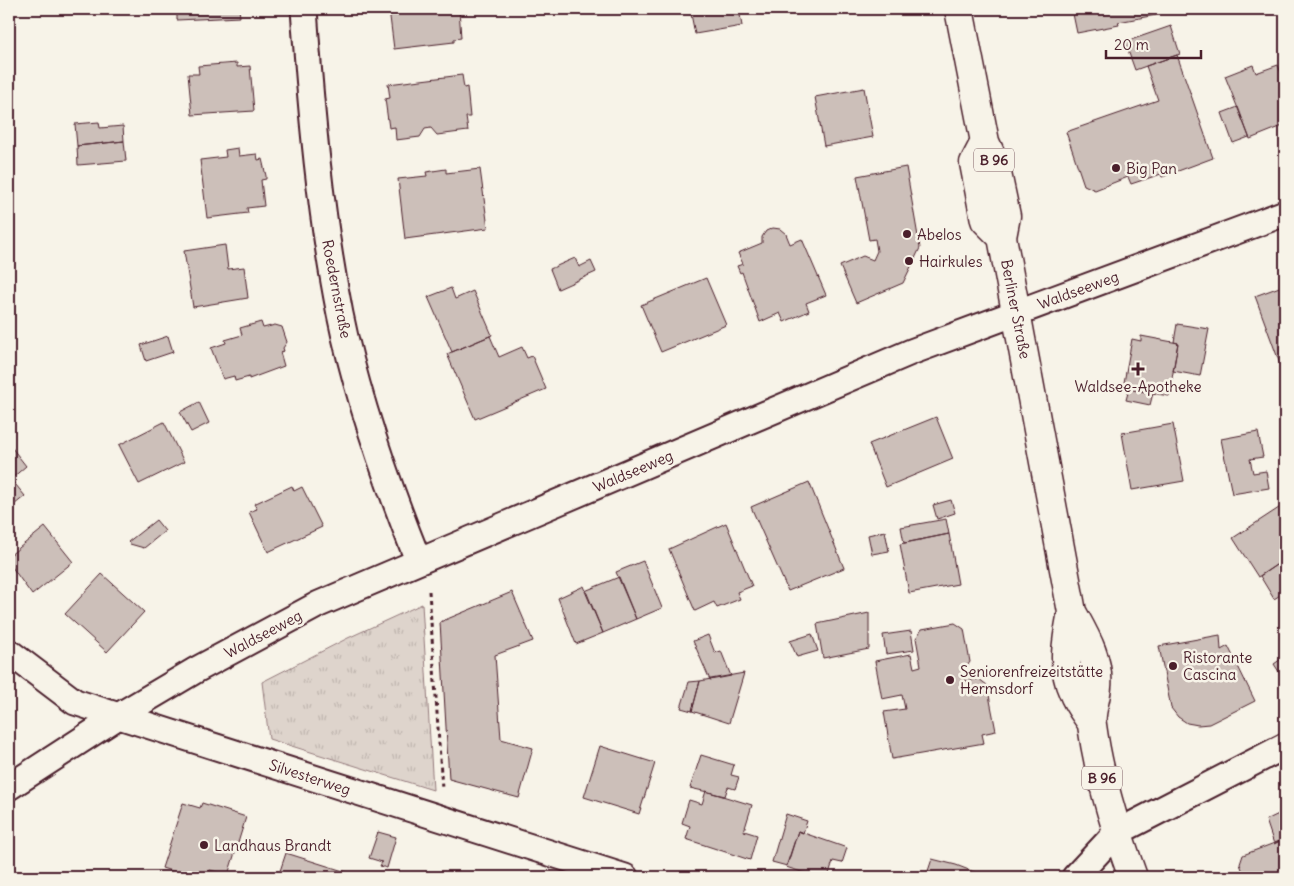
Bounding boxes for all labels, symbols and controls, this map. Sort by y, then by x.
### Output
scale bar [1106,28,1202,60]
text: 20 m [1114,35,1149,54]
road number: B 96 [974,148,1014,172]
place label: Big Pan [1126,159,1177,178]
marker: Big Pan [1110,162,1122,174]
place label: Abelos [917,225,962,244]
marker: Abelos [901,228,913,240]
street label: Roedernstraße [318,238,356,340]
place label: Hairkules [919,252,983,271]
marker: Hairkules [903,255,915,267]
street label: Berliner Straße [997,258,1035,360]
street label: Waldseeweg [1035,267,1121,313]
marker: Waldsee-Apotheke [1132,363,1144,375]
place label: Waldsee-Apotheke [1074,377,1202,396]
street label: Waldseeweg [590,446,676,496]
street label: Waldseeweg [221,606,305,662]
place label: Ristorante Cascina [1183,648,1252,684]
marker: Ristorante Cascina [1167,660,1179,672]
place label: Seniorenfreizeitstätte Hermsdorf [960,662,1103,698]
marker: Seniorenfreizeitstätte Hermsdorf [944,674,956,686]
street label: Silvesterweg [267,755,353,799]
road number: B 96 [1082,766,1122,790]
place label: Landhaus Brandt [214,836,331,855]
marker: Landhaus Brandt [198,839,210,851]

